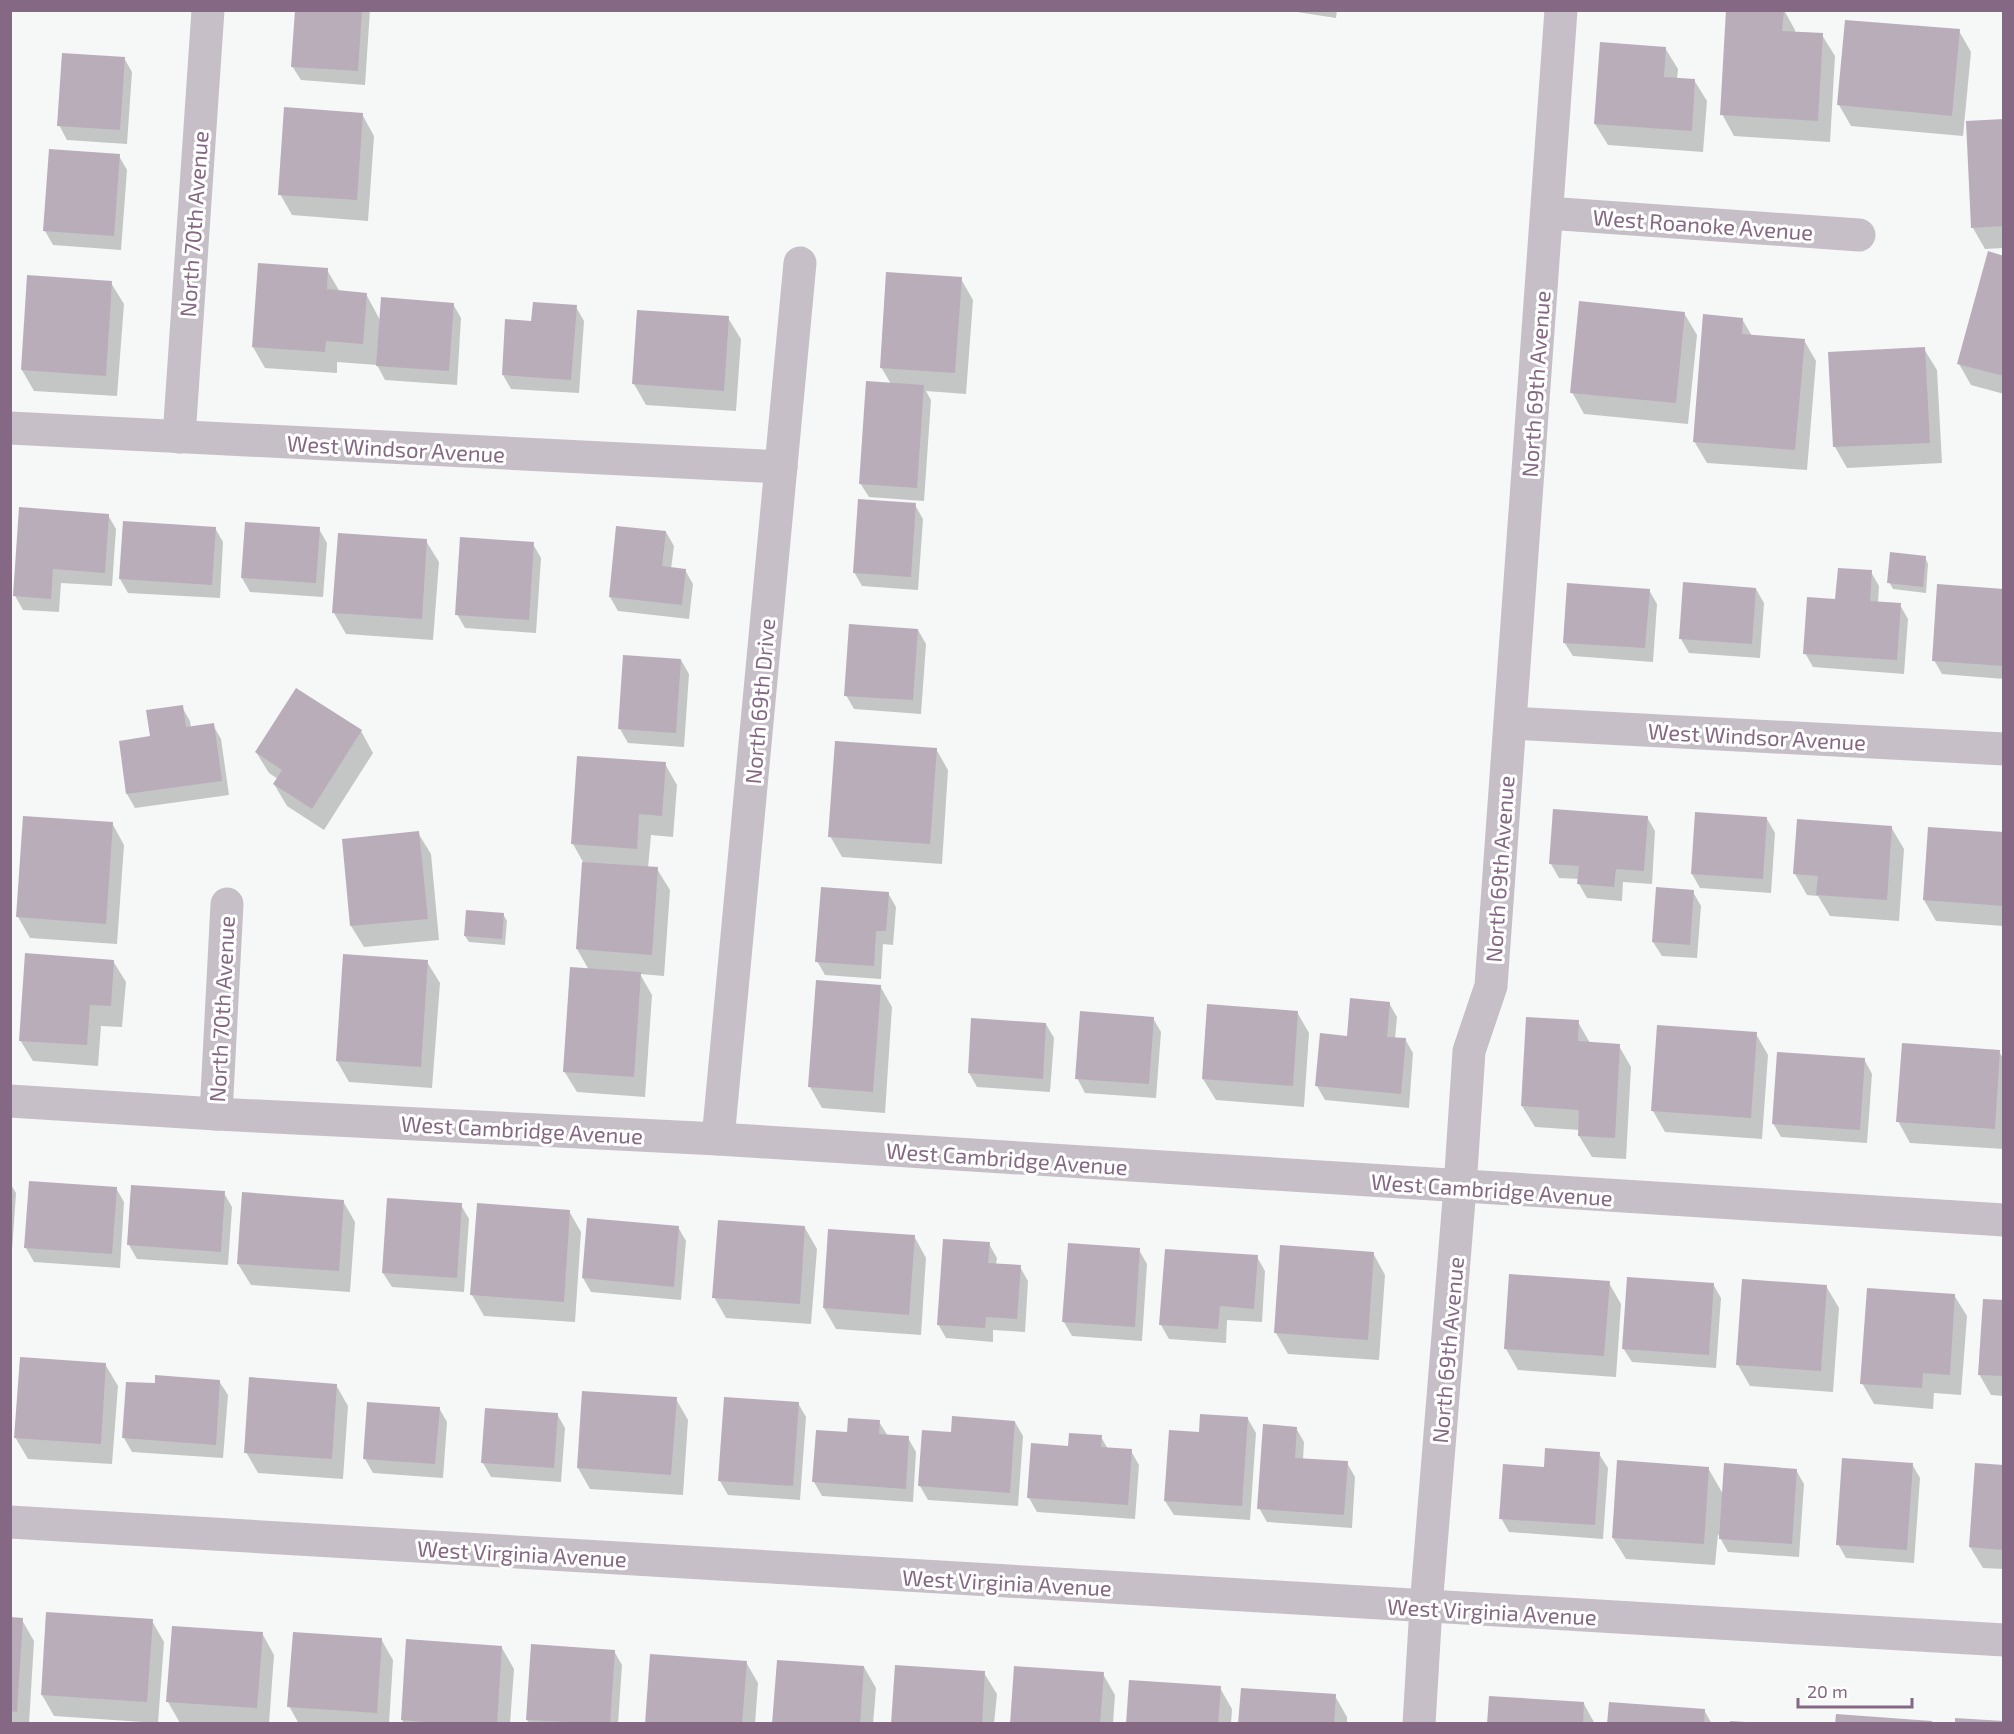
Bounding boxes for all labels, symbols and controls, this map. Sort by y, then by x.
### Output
street label: North 70th Avenue [174,130,212,318]
street label: West Roanoke Avenue [1592,203,1814,245]
street label: North 69th Avenue [1515,290,1555,478]
street label: West Windsor Avenue [286,429,506,467]
street label: North 69th Drive [739,617,779,785]
street label: West Windsor Avenue [1647,717,1867,755]
street label: North 69th Avenue [1479,775,1519,963]
street label: North 70th Avenue [203,915,239,1103]
street label: West Cambridge Avenue [400,1110,644,1148]
street label: West Cambridge Avenue [885,1137,1129,1179]
street label: West Cambridge Avenue [1370,1168,1614,1210]
street label: North 69th Avenue [1426,1256,1468,1444]
street label: West Virginia Avenue [416,1535,628,1571]
street label: West Virginia Avenue [901,1564,1113,1600]
street label: West Virginia Avenue [1386,1593,1598,1629]
scale bar [1798,1671,1912,1709]
text: 20 m [1807,1680,1848,1702]

